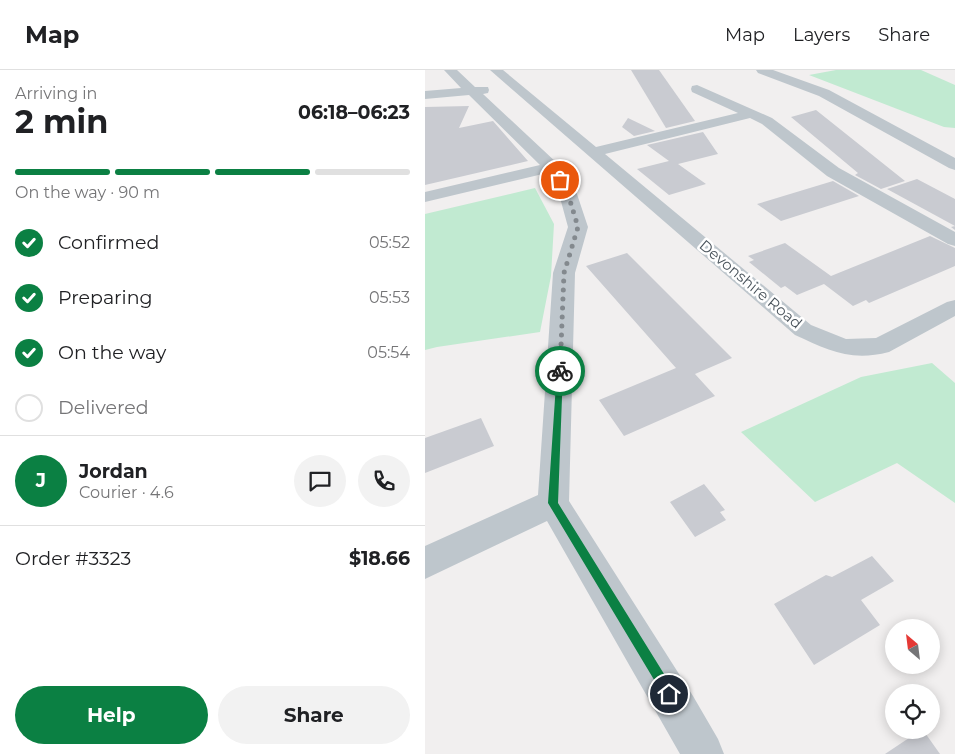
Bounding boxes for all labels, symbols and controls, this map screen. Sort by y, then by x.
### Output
text: Map [25,20,79,49]
text: Map [725,24,765,46]
text: Layers [793,24,850,46]
text: Share [878,24,930,46]
text: Arriving in [15,84,97,103]
text: 06:18–06:23 [298,101,410,124]
text: 2 min [15,102,108,141]
pin [539,159,581,201]
icon: bag [546,166,574,194]
text: On the way · 90 m [15,183,160,202]
icon: check [15,229,43,257]
text: Confirmed [58,231,159,254]
text: 05:52 [369,233,410,252]
street label: Devonshire Road [696,235,806,333]
icon: check [15,284,43,312]
text: Preparing [58,286,153,309]
text: 05:53 [369,288,410,307]
icon: check [15,339,43,367]
text: On the way [58,341,166,364]
text: 05:54 [367,343,410,362]
courier [535,346,585,396]
icon: bike [546,357,574,385]
text: Delivered [58,396,149,419]
button: chat [294,455,346,507]
button: phone [358,455,410,507]
text: Jordan [79,460,148,483]
text: J [36,469,46,492]
text: Courier · 4.6 [79,483,174,502]
text: Order #3323 [15,547,131,570]
text: $18.66 [349,547,410,570]
north arrow [885,619,940,674]
map controls [885,619,940,739]
pin [648,673,690,715]
icon: home [655,680,683,708]
button: locate [885,684,940,739]
button: Help [15,686,208,744]
button: Share [218,686,410,744]

